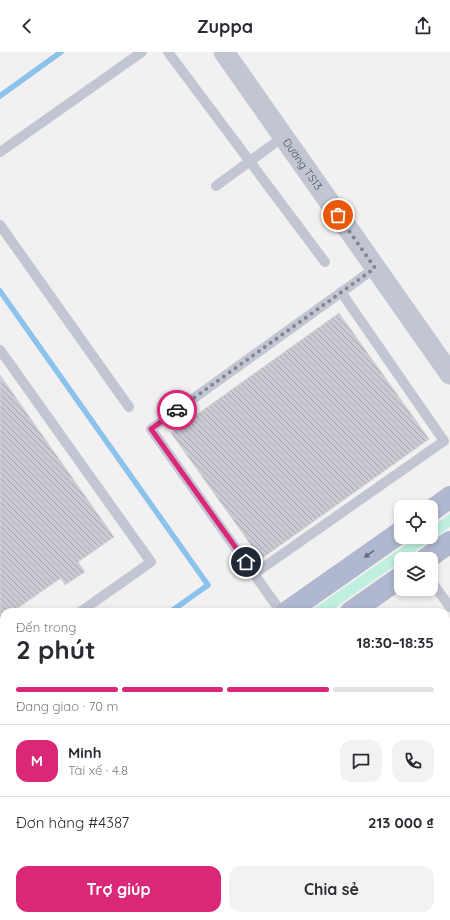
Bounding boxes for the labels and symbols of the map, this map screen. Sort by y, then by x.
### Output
street label: Đường TS13 [280,136,326,193]
pin [321,198,355,232]
courier [157,390,197,430]
pin [229,545,263,579]
one-way arrow [364,550,374,558]

